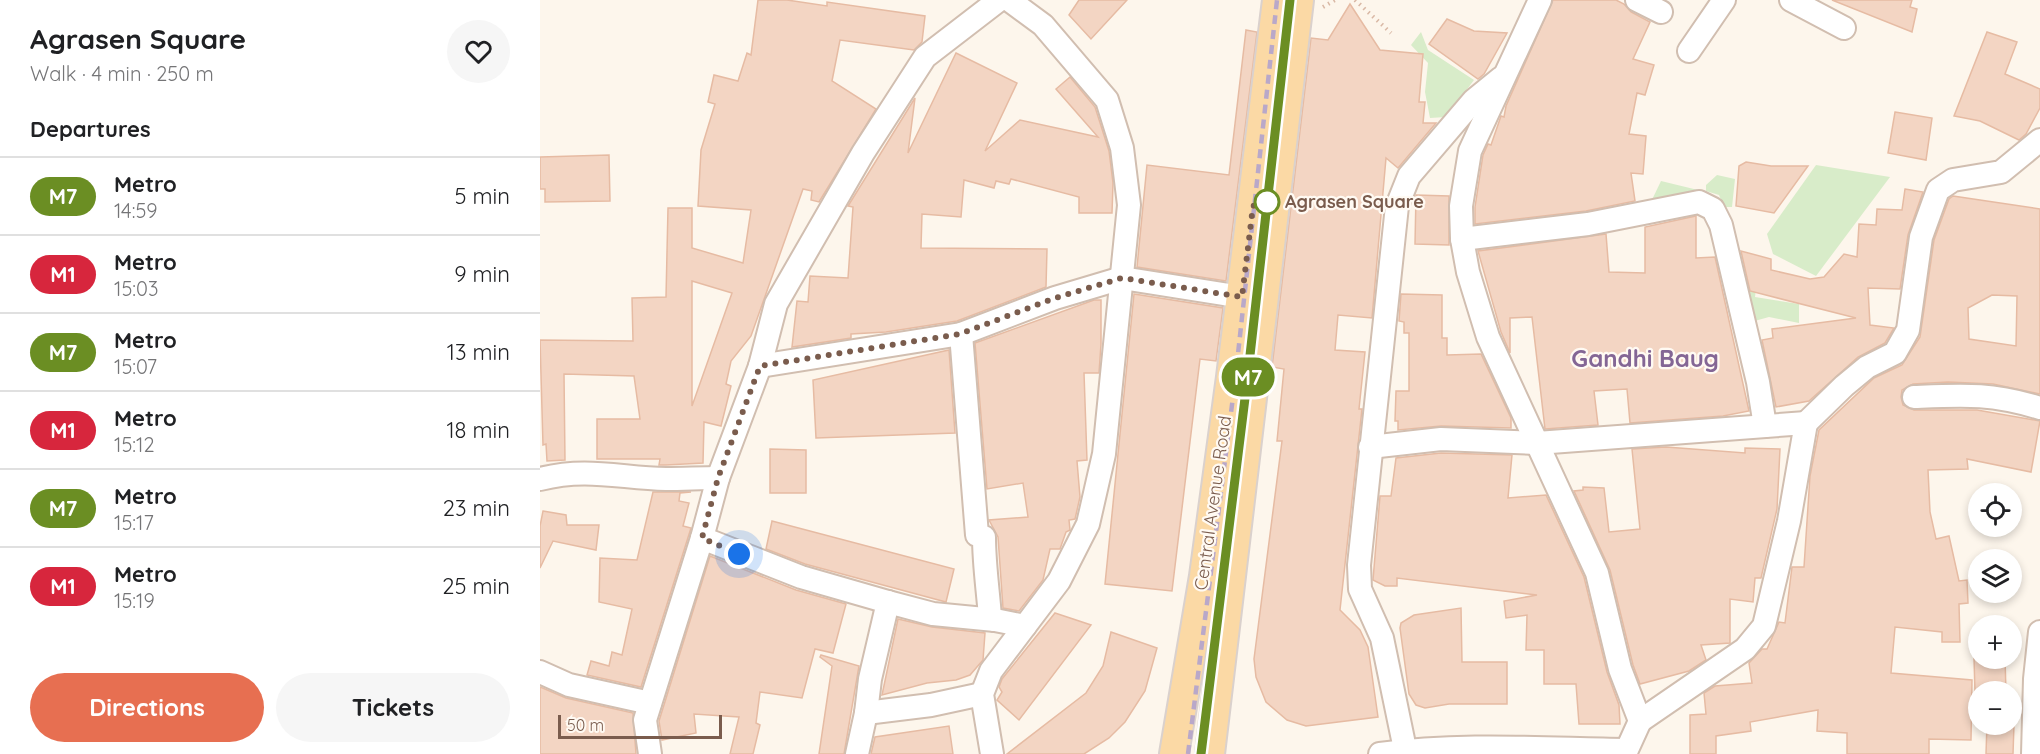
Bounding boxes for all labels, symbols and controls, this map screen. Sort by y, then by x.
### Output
button: heart [447,20,510,83]
text: Agrasen Square [30,21,246,56]
text: Walk · 4 min · 250 m [30,61,214,86]
text: Departures [30,115,151,143]
text: Metro [114,170,177,198]
text: 5 min [455,182,510,210]
text: M7 [49,183,77,209]
marker: Agrasen Square [1254,189,1280,215]
place label: Agrasen Square [1285,190,1424,213]
text: 14:59 [114,198,157,223]
text: Metro [114,248,177,276]
text: 9 min [454,260,510,288]
text: M1 [50,261,76,287]
text: 15:03 [114,276,158,301]
text: Metro [114,326,177,354]
text: 13 min [447,338,510,366]
text: M7 [49,339,77,365]
district label: Gandhi Baug [1571,343,1719,373]
text: 15:07 [114,354,157,379]
line badge: M7 [1221,358,1275,397]
text: M7 [1234,364,1262,390]
text: Metro [114,404,177,432]
street label: Central Avenue Road [1189,414,1236,592]
text: 18 min [446,416,510,444]
text: M1 [50,417,76,443]
text: 15:12 [114,432,155,457]
text: Metro [114,482,177,510]
map controls [1968,483,2022,735]
button: locate [1968,483,2022,537]
text: 23 min [443,494,510,522]
text: M7 [49,495,77,521]
text: 15:17 [114,510,154,535]
your location [724,539,754,569]
button: layers [1968,549,2022,603]
text: Metro [114,560,177,588]
text: 25 min [442,572,510,600]
text: M1 [50,573,76,599]
text: 15:19 [114,588,155,613]
button: + [1968,615,2022,669]
button: Directions [30,673,264,742]
button: Tickets [276,673,510,742]
button: − [1968,681,2022,735]
scale bar [558,712,722,740]
text: 50 m [567,715,604,735]

